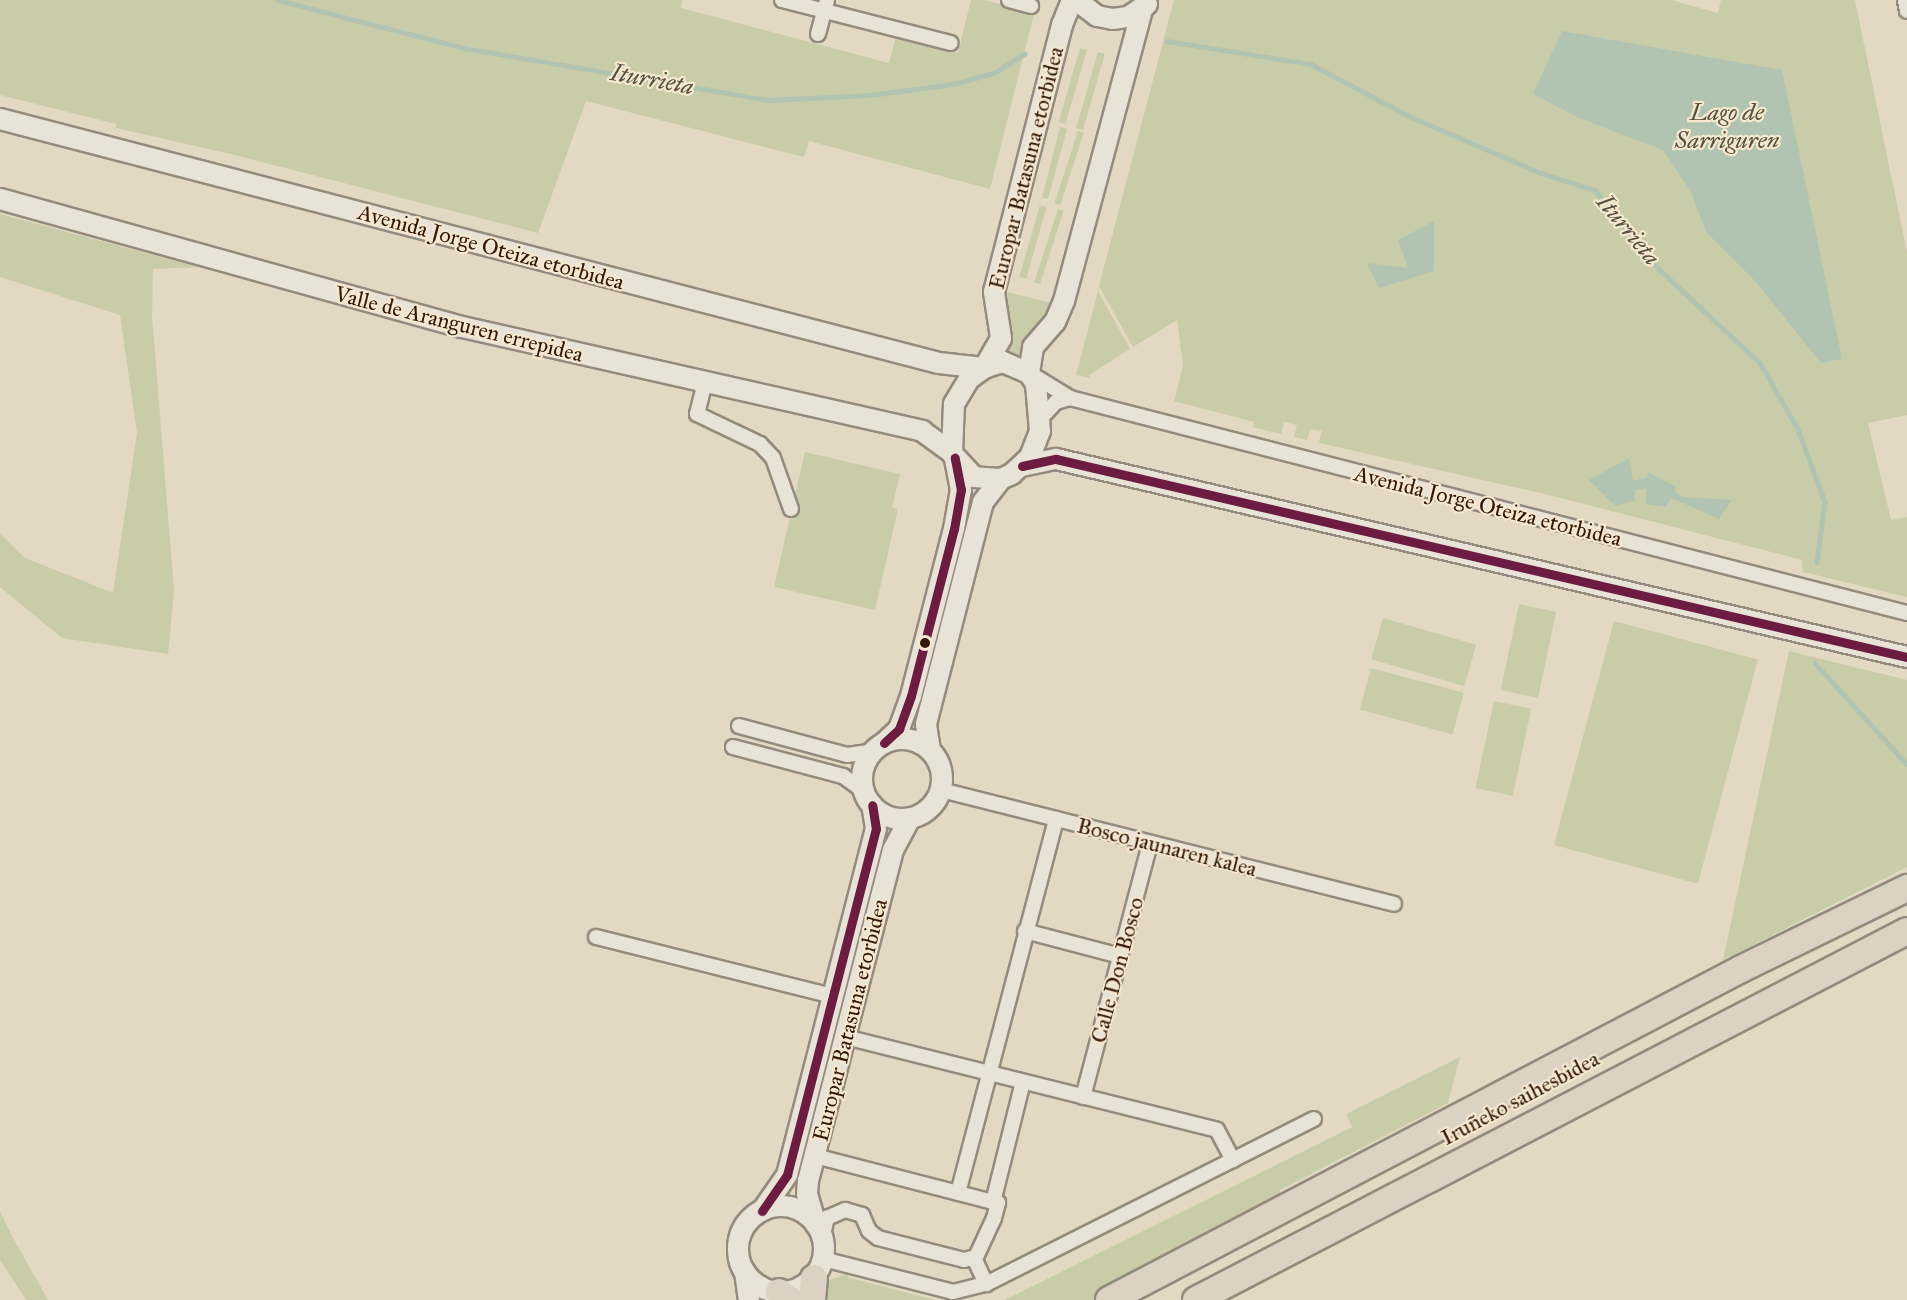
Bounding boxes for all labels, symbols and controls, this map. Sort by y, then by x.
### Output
street label: Europar Batasuna etorbidea [983,44,1069,292]
water label: Iturrieta [608,59,696,101]
water label: Lago de Sarriguren [1675,99,1779,155]
water label: Iturrieta [1590,189,1666,271]
street label: Avenida Jorge Oteiza etorbidea [355,199,627,295]
street label: Valle de Aranguren errepidea [332,280,586,368]
street label: Avenida Jorge Oteiza etorbidea [1352,460,1624,552]
unlabelled marker [919,637,931,649]
street label: Bosco jaunaren kalea [1074,812,1260,882]
street label: Calle Don Bosco [1085,894,1149,1046]
street label: Europar Batasuna etorbidea [807,896,893,1144]
street label: Iruñeko saihesbidea [1436,1045,1604,1151]

